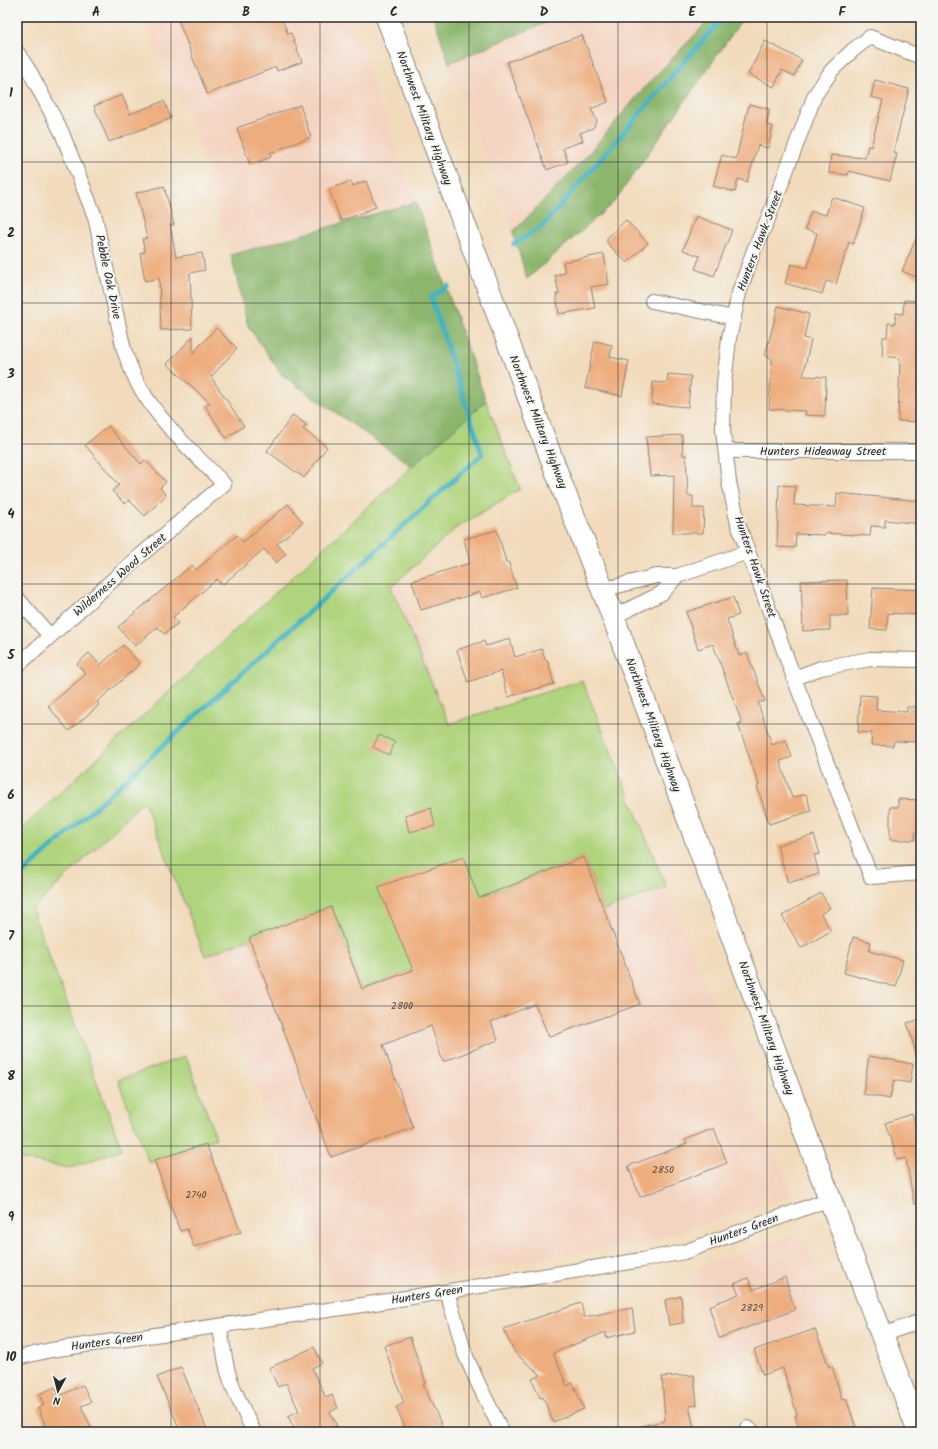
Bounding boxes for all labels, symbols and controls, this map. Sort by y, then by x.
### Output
text: A [92,2,100,23]
text: B [242,2,250,23]
text: C [390,2,398,23]
text: D [540,2,549,23]
text: E [688,2,696,23]
text: F [838,2,846,23]
street label: Northwest Military Highway [391,48,457,188]
text: 1 [9,83,13,104]
street label: Hunters Hawk Street [732,187,788,294]
text: 2 [7,223,15,244]
street label: Pebble Oak Drive [90,233,126,322]
street label: Northwest Military Highway [504,352,572,492]
text: 3 [6,364,15,385]
street label: Hunters Hideaway Street [760,442,887,461]
text: 4 [7,504,15,525]
street label: Hunters Hawk Street [729,513,781,621]
street label: Wilderness Wood Street [69,529,171,621]
text: 5 [7,645,16,666]
street label: Northwest Military Highway [620,655,686,795]
text: 6 [7,785,15,806]
text: 7 [8,926,15,947]
street label: Northwest Military Highway [733,958,799,1098]
house number: 2800 [391,998,413,1014]
text: 8 [7,1066,15,1087]
house number: 2850 [652,1162,674,1178]
house number: 2740 [186,1187,206,1203]
text: 9 [8,1207,15,1228]
street label: Hunters Green [707,1209,781,1251]
street label: Hunters Green [390,1280,464,1310]
house number: 2829 [741,1300,763,1316]
street label: Hunters Green [70,1328,144,1356]
text: 10 [6,1347,17,1368]
north arrow [38,1371,78,1411]
text: N [52,1391,61,1409]

